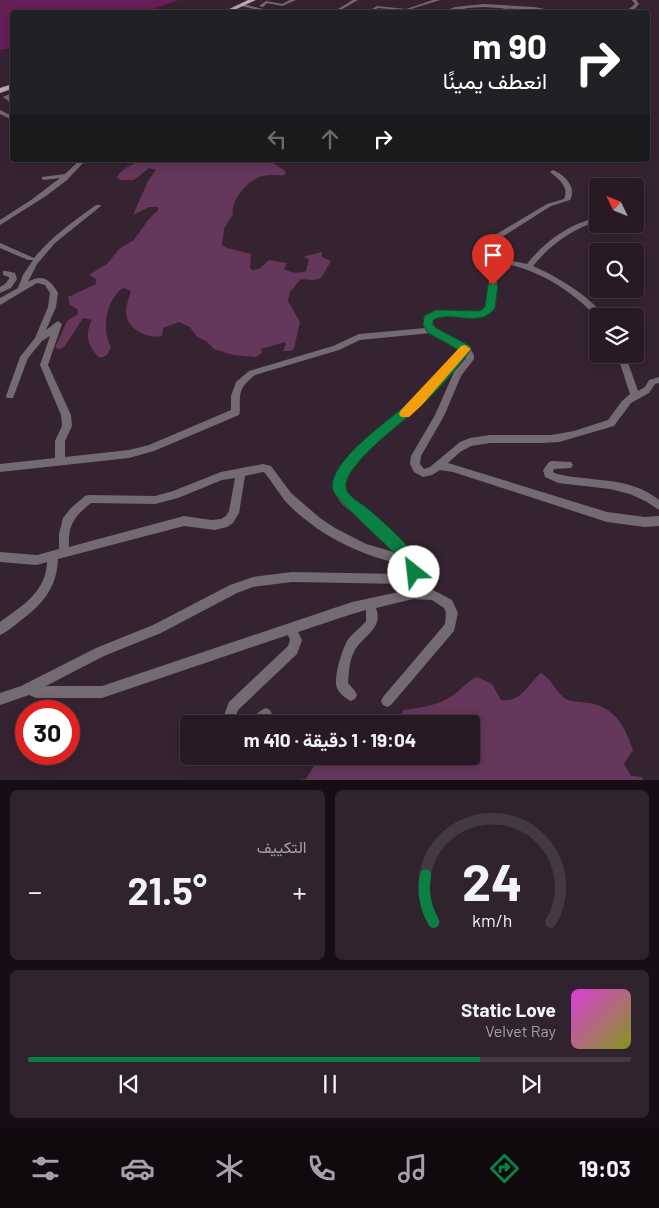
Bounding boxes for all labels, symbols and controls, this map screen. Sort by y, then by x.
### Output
text: 90 m [472,24,547,66]
icon: right [565,30,630,95]
text: انعطف يمينًا [443,67,547,93]
icon: left [263,125,291,153]
icon: ahead [316,125,344,153]
icon: right [369,125,397,153]
north arrow [589,178,644,232]
map controls [589,178,644,363]
pin [472,234,514,285]
icon: arrive [479,241,507,269]
button: search [589,243,644,298]
button: layers [589,308,644,363]
position arrow [387,545,439,597]
speed limit sign: 30 [15,700,80,765]
text: 19:04 · 1 دقيقة · 410 m [244,728,416,751]
text: التكييف [257,837,307,856]
text: 24 [461,849,522,911]
text: 21.5° [127,867,207,913]
text: − [28,874,42,908]
text: + [292,874,306,908]
text: km/h [472,909,512,931]
text: Static Love [461,998,556,1021]
text: Velvet Ray [485,1021,556,1040]
icon: previous [115,1070,143,1098]
icon: pause [316,1070,344,1098]
icon: next [517,1070,545,1098]
icon: filters [28,1151,63,1186]
icon: car [120,1151,155,1186]
icon: climate [212,1151,247,1186]
icon: phone [304,1151,339,1186]
icon: music [395,1151,430,1186]
icon: directions [487,1151,522,1186]
text: 19:03 [579,1155,631,1181]

